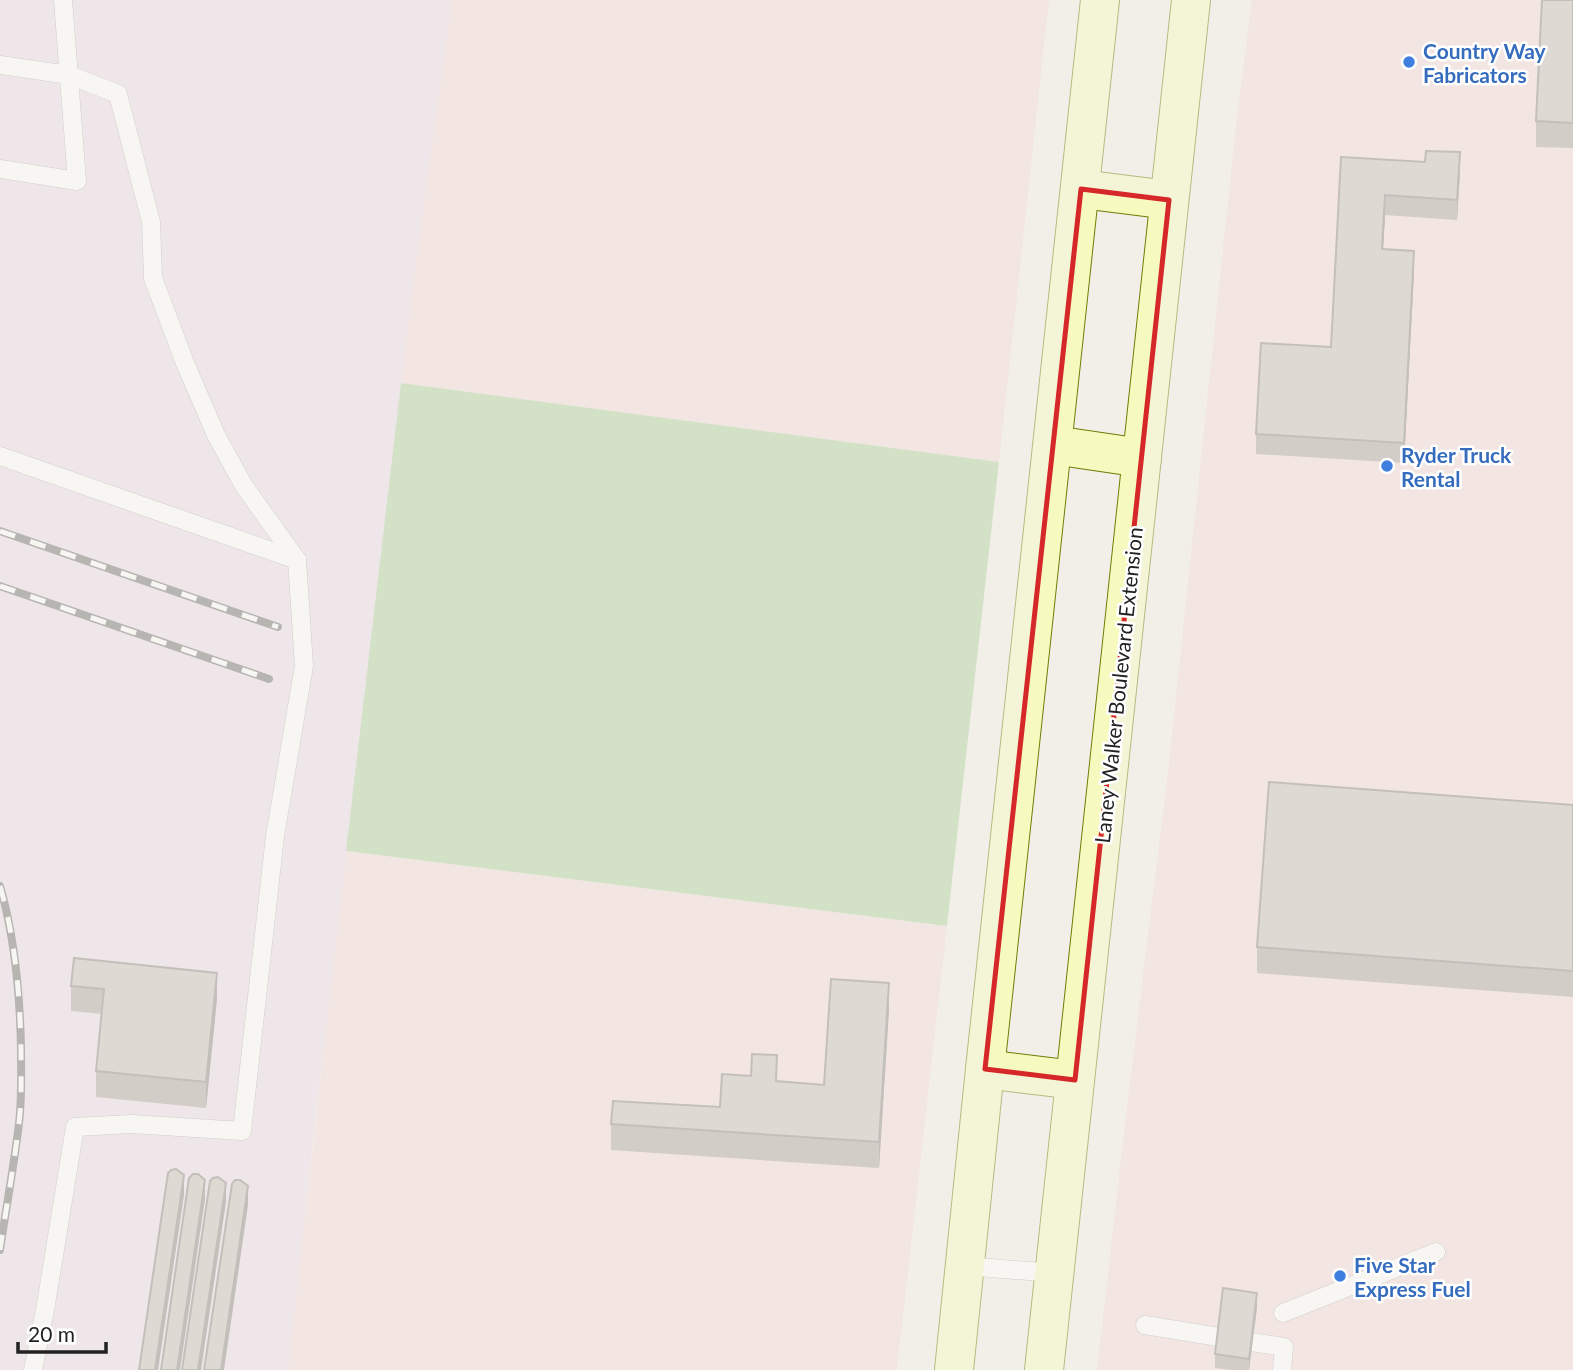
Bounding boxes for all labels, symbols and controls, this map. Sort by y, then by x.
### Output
place label: Country Way Fabricators [1423,38,1547,87]
marker: Country Way Fabricators [1401,54,1417,70]
place label: Ryder Truck Rental [1401,442,1512,491]
marker: Ryder Truck Rental [1379,458,1395,474]
street label: Laney Walker Boulevard Extension [1089,526,1147,844]
place label: Five Star Express Fuel [1354,1252,1471,1301]
marker: Five Star Express Fuel [1332,1268,1348,1284]
scale bar [18,1310,105,1354]
text: 20 m [28,1321,75,1346]

